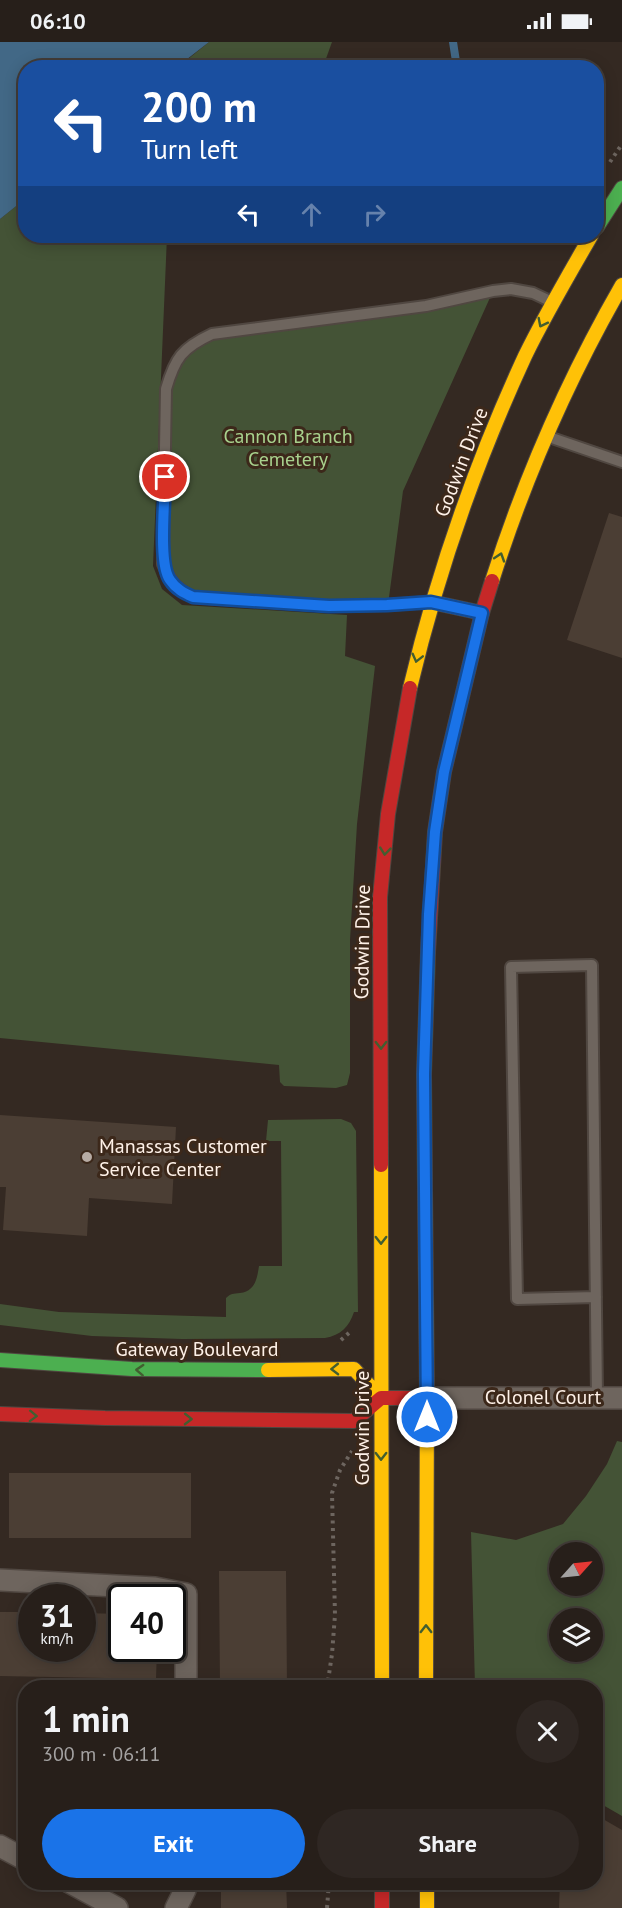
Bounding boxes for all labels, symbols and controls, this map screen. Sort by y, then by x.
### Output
text: 06:10 [30,7,86,35]
text: 200 m [141,79,257,134]
icon: left [42,84,120,162]
text: Turn left [141,132,238,166]
icon: left [232,198,265,231]
icon: ahead [295,198,328,231]
icon: right [358,198,391,231]
one-way arrow [538,317,550,328]
street label: Godwin Drive [428,404,494,520]
park label: Cannon Branch Cemetery [223,423,353,472]
pin [139,451,190,502]
icon: arrive [148,460,181,493]
one-way arrow [492,552,505,563]
one-way arrow [412,653,425,663]
one-way arrow [379,846,392,855]
street label: Godwin Drive [348,884,376,1000]
one-way arrow [375,1041,387,1050]
place label: Manassas Customer Service Center [99,1133,267,1182]
marker: Manassas Customer Service Center [80,1150,94,1164]
one-way arrow [375,1236,387,1245]
street label: Gateway Boulevard [115,1336,279,1362]
one-way arrow [331,1363,340,1375]
one-way arrow [136,1364,145,1377]
street label: Godwin Drive [349,1371,375,1485]
street label: Colonel Court [485,1384,602,1410]
position arrow [395,1385,459,1449]
one-way arrow [29,1409,38,1422]
one-way arrow [183,1413,192,1426]
one-way arrow [375,1452,387,1461]
north arrow [549,1542,603,1596]
map controls [549,1542,603,1662]
speed limit sign: 40 [108,1584,186,1662]
text: 31 [40,1596,74,1635]
button: layers [549,1608,603,1662]
one-way arrow [420,1625,432,1634]
text: km/h [41,1629,73,1648]
text: 1 min [42,1695,130,1742]
button: close [516,1700,579,1763]
text: 300 m · 06:11 [42,1741,160,1767]
button: Exit [42,1809,305,1878]
button: Share [317,1809,579,1878]

